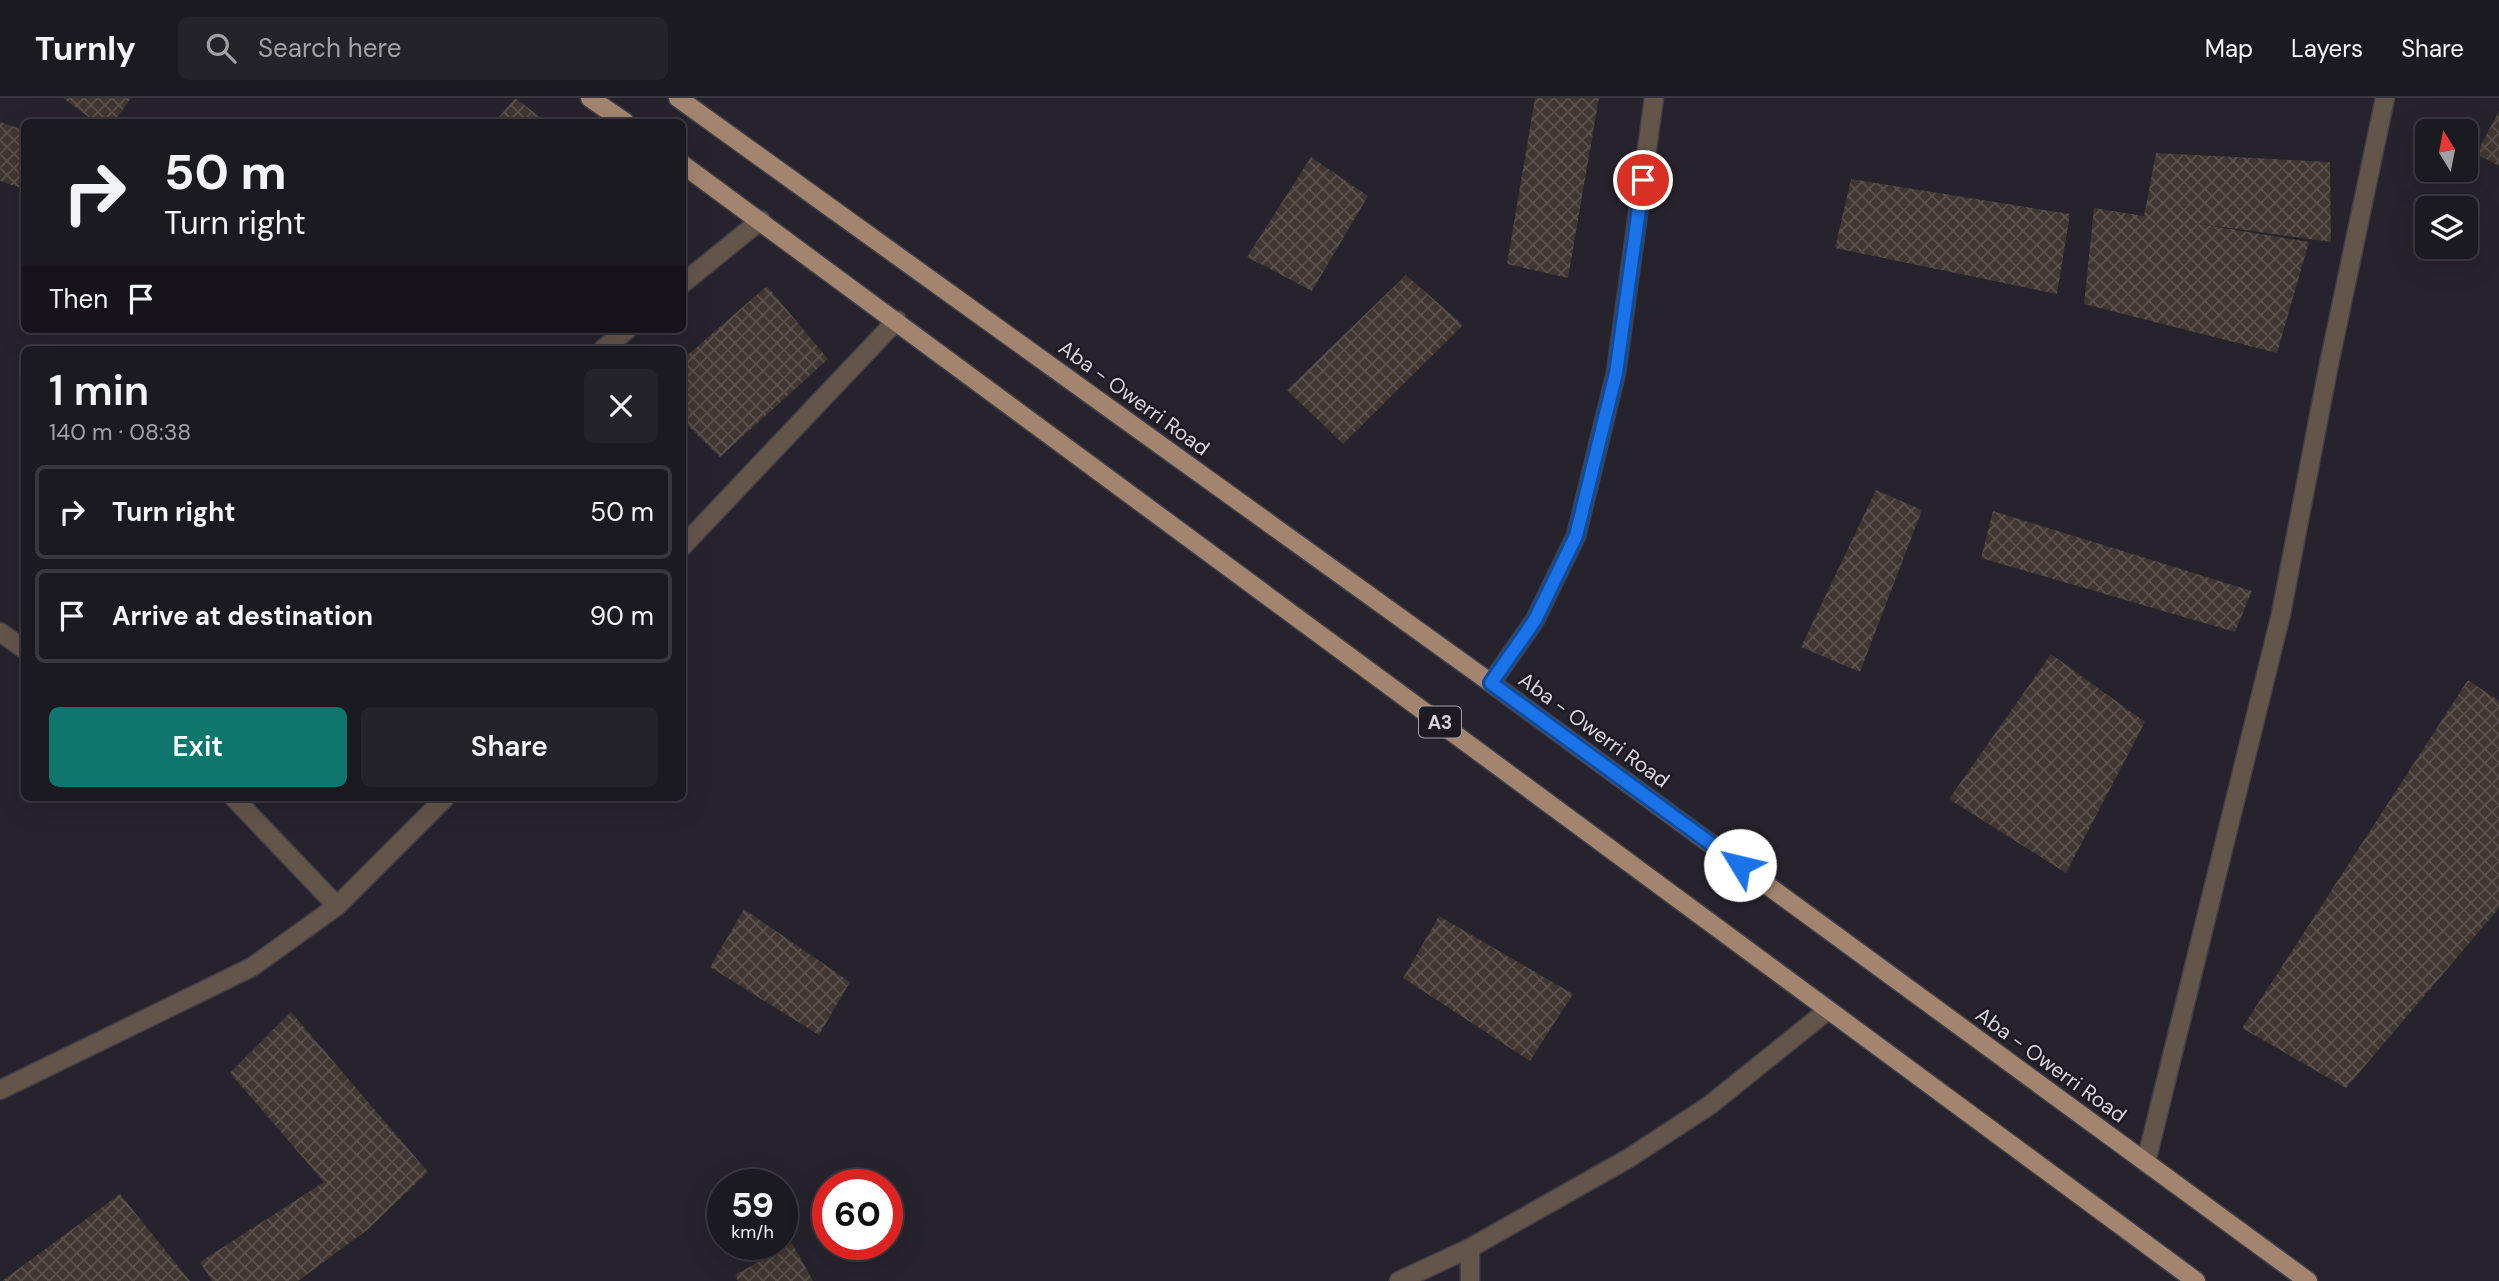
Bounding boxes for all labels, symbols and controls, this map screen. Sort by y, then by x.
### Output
search box [178,17,668,80]
text: Turnly [35,27,136,70]
icon: search [202,29,240,67]
text: Search here [258,31,401,65]
text: Map [2205,33,2253,64]
text: Layers [2291,33,2363,64]
text: Share [2401,33,2464,64]
north arrow [2415,119,2478,182]
map controls [2415,119,2478,259]
text: 50 m [164,140,287,204]
icon: right [49,147,140,238]
pin [1613,150,1673,210]
icon: arrive [1624,161,1662,199]
button: layers [2415,196,2478,259]
text: Turn right [164,202,306,244]
icon: arrive [122,280,160,318]
text: Then [49,282,108,316]
street label: Aba - Owerri Road [1053,334,1215,462]
text: 1 min [49,363,149,418]
button: close [584,369,658,443]
text: 140 m · 08:38 [49,417,191,447]
icon: right [53,493,91,531]
text: Turn right [112,495,236,529]
text: 50 m [590,495,654,529]
icon: arrive [53,597,91,635]
text: Arrive at destination [112,599,373,633]
text: 90 m [590,599,654,633]
street label: Aba - Owerri Road [1513,666,1675,794]
road number: A3 [1419,706,1461,737]
button: Exit [49,707,347,787]
button: Share [361,707,658,787]
position arrow [1703,828,1777,902]
street label: Aba - Owerri Road [1970,1001,2132,1129]
speed limit sign: 60 [812,1169,903,1260]
text: 59 [731,1182,774,1228]
text: km/h [731,1220,774,1244]

